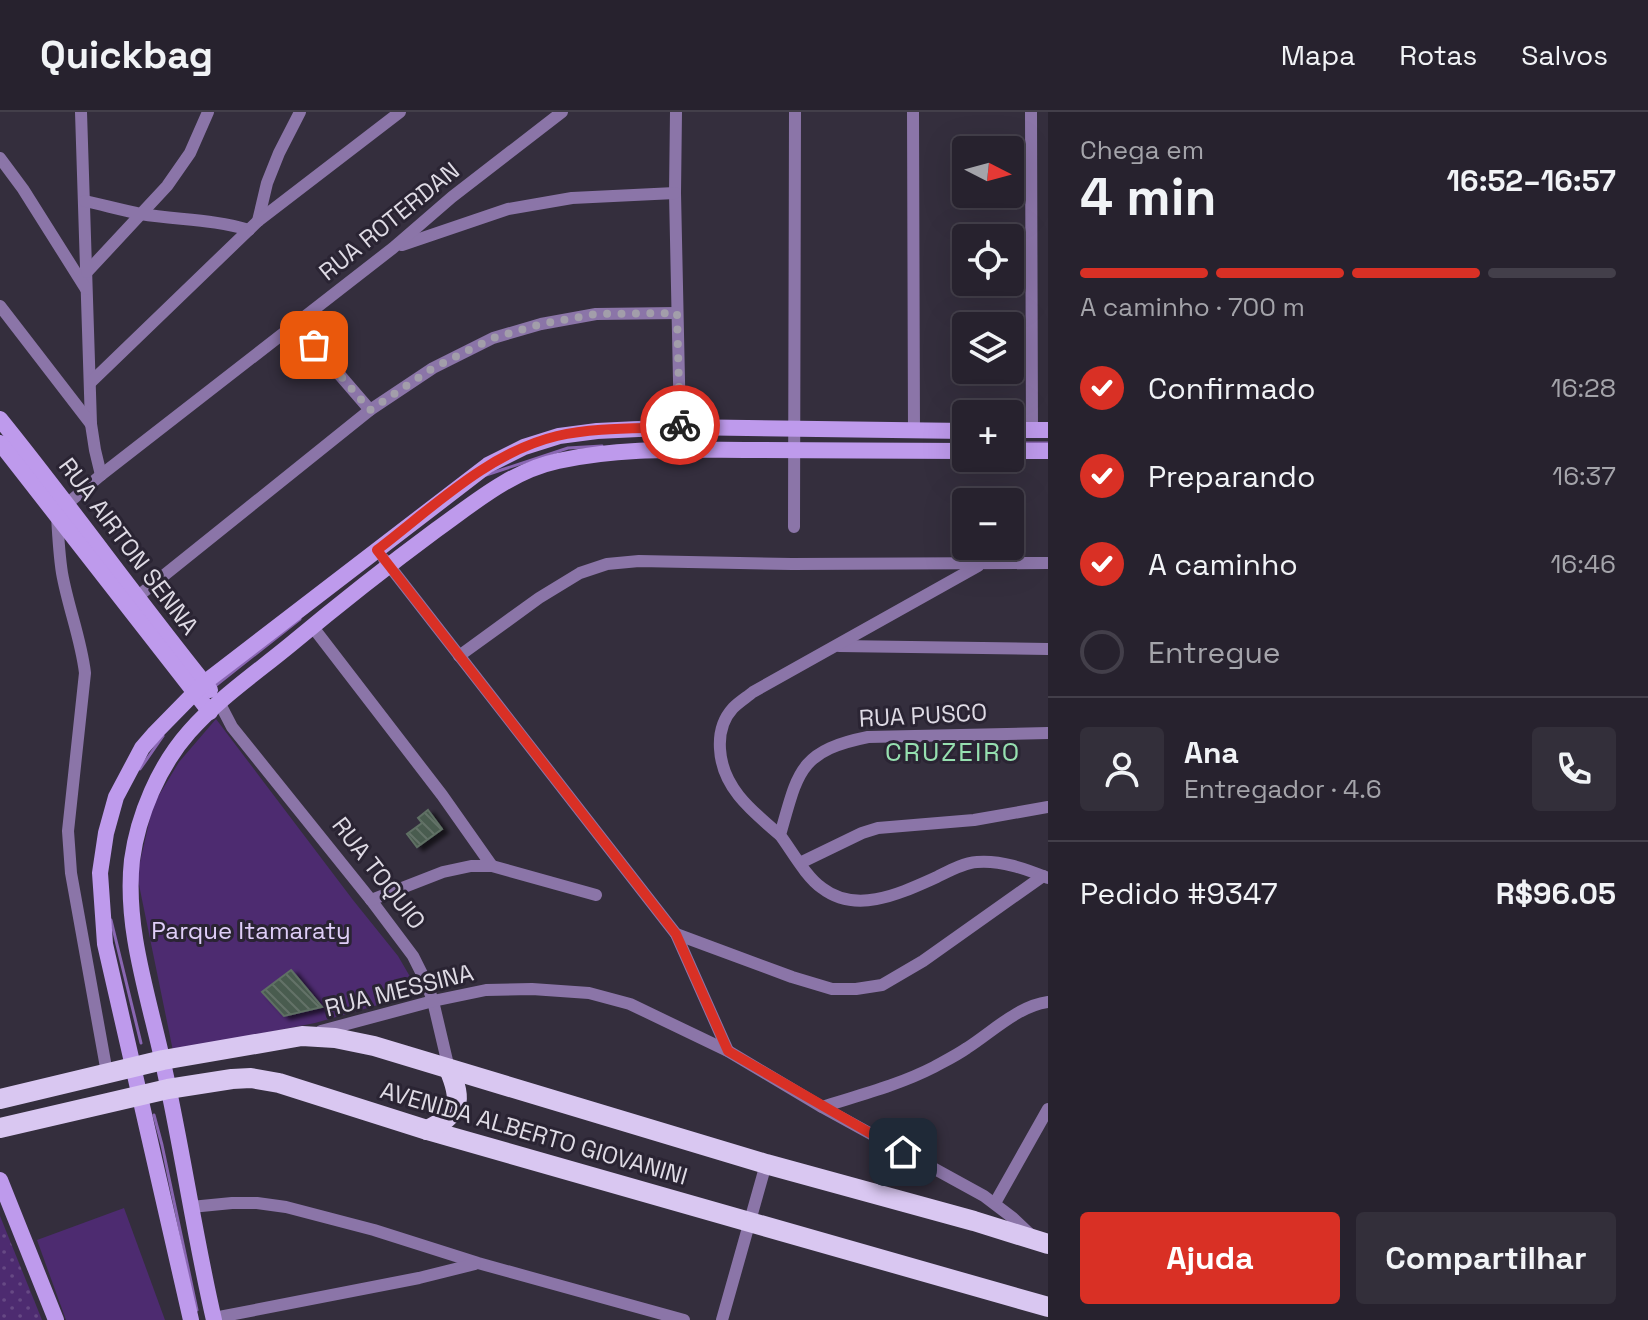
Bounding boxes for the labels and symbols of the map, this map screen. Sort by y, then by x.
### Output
north arrow [952,136,1024,208]
street label: RUA ROTERDAN [313,155,465,287]
pin [280,311,348,379]
courier [640,385,720,465]
street label: RUA AIRTON SENNA [52,451,206,641]
street label: RUA PUSCO [858,696,988,734]
district label: CRUZEIRO [885,735,1021,769]
street label: RUA TOQUIO [325,810,433,936]
park label: Parque Itamaraty [151,915,351,946]
street label: RUA MESSINA [321,957,477,1023]
street label: AVENIDA ALBERTO GIOVANINI [377,1074,691,1192]
pin [869,1118,937,1186]

